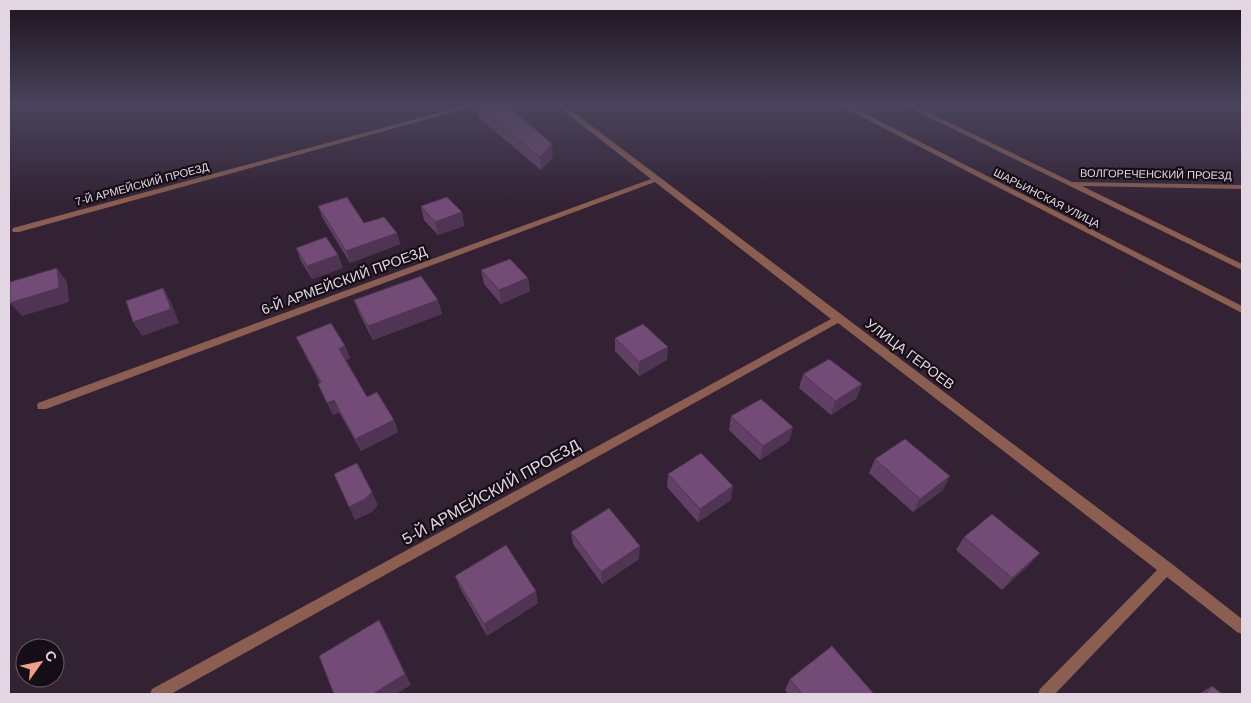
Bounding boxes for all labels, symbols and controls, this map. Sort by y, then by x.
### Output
street label: 7-Й АРМЕЙСКИЙ ПРОЕЗД [74,160,211,208]
street label: ШАРЬИНСКАЯ УЛИЦА [992,166,1103,230]
street label: ВОЛГОРЕЧЕНСКИЙ ПРОЕЗД [1080,167,1233,181]
street label: 6-Й АРМЕЙСКИЙ ПРОЕЗД [259,241,430,317]
street label: УЛИЦА ГЕРОЕВ [863,315,957,393]
street label: 5-Й АРМЕЙСКИЙ ПРОЕЗД [399,435,583,548]
north arrow [15,638,65,688]
text: С [41,647,60,665]

